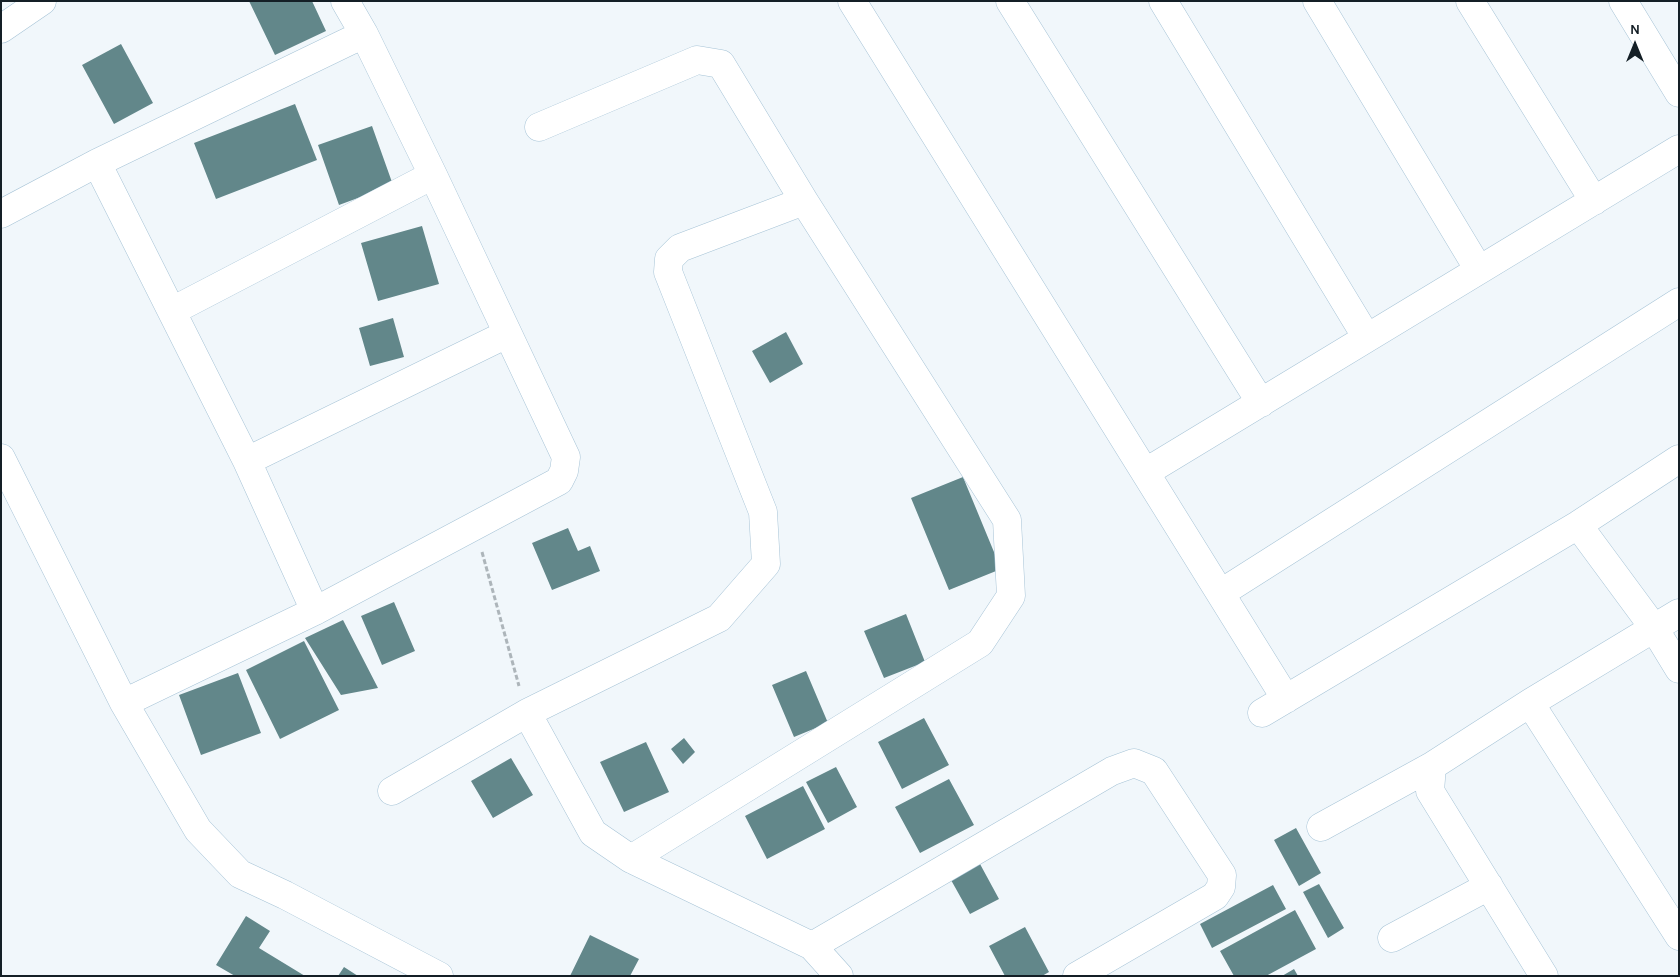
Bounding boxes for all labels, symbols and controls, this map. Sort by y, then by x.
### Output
north arrow [1610,20,1660,70]
text: N [1630,21,1640,38]

